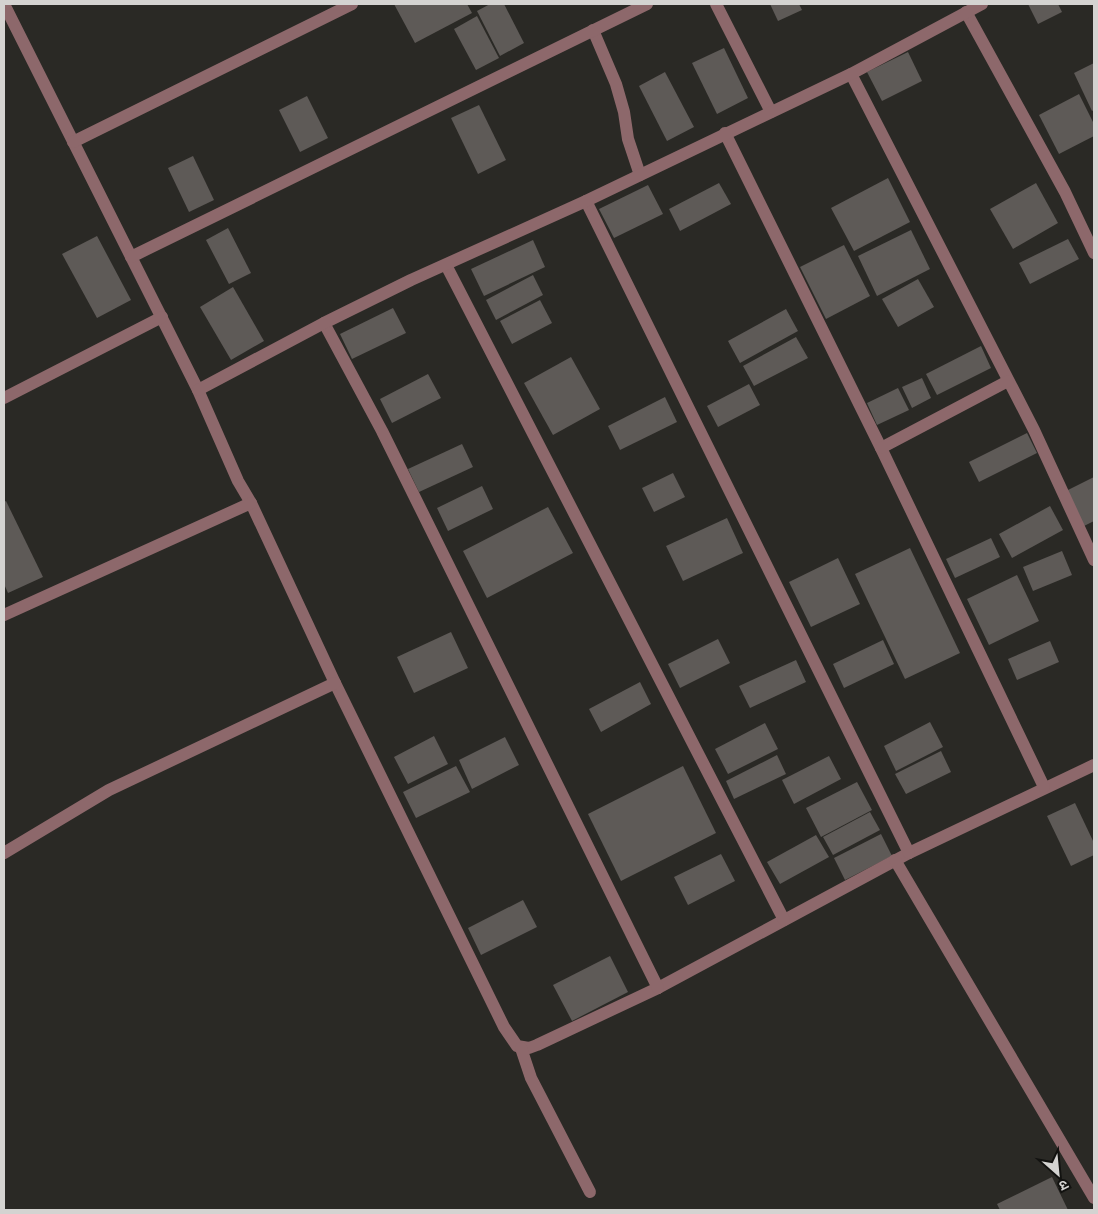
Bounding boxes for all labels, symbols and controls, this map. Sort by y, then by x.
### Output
north arrow [1033,1149,1083,1199]
text: उ [1056,1177,1071,1195]

